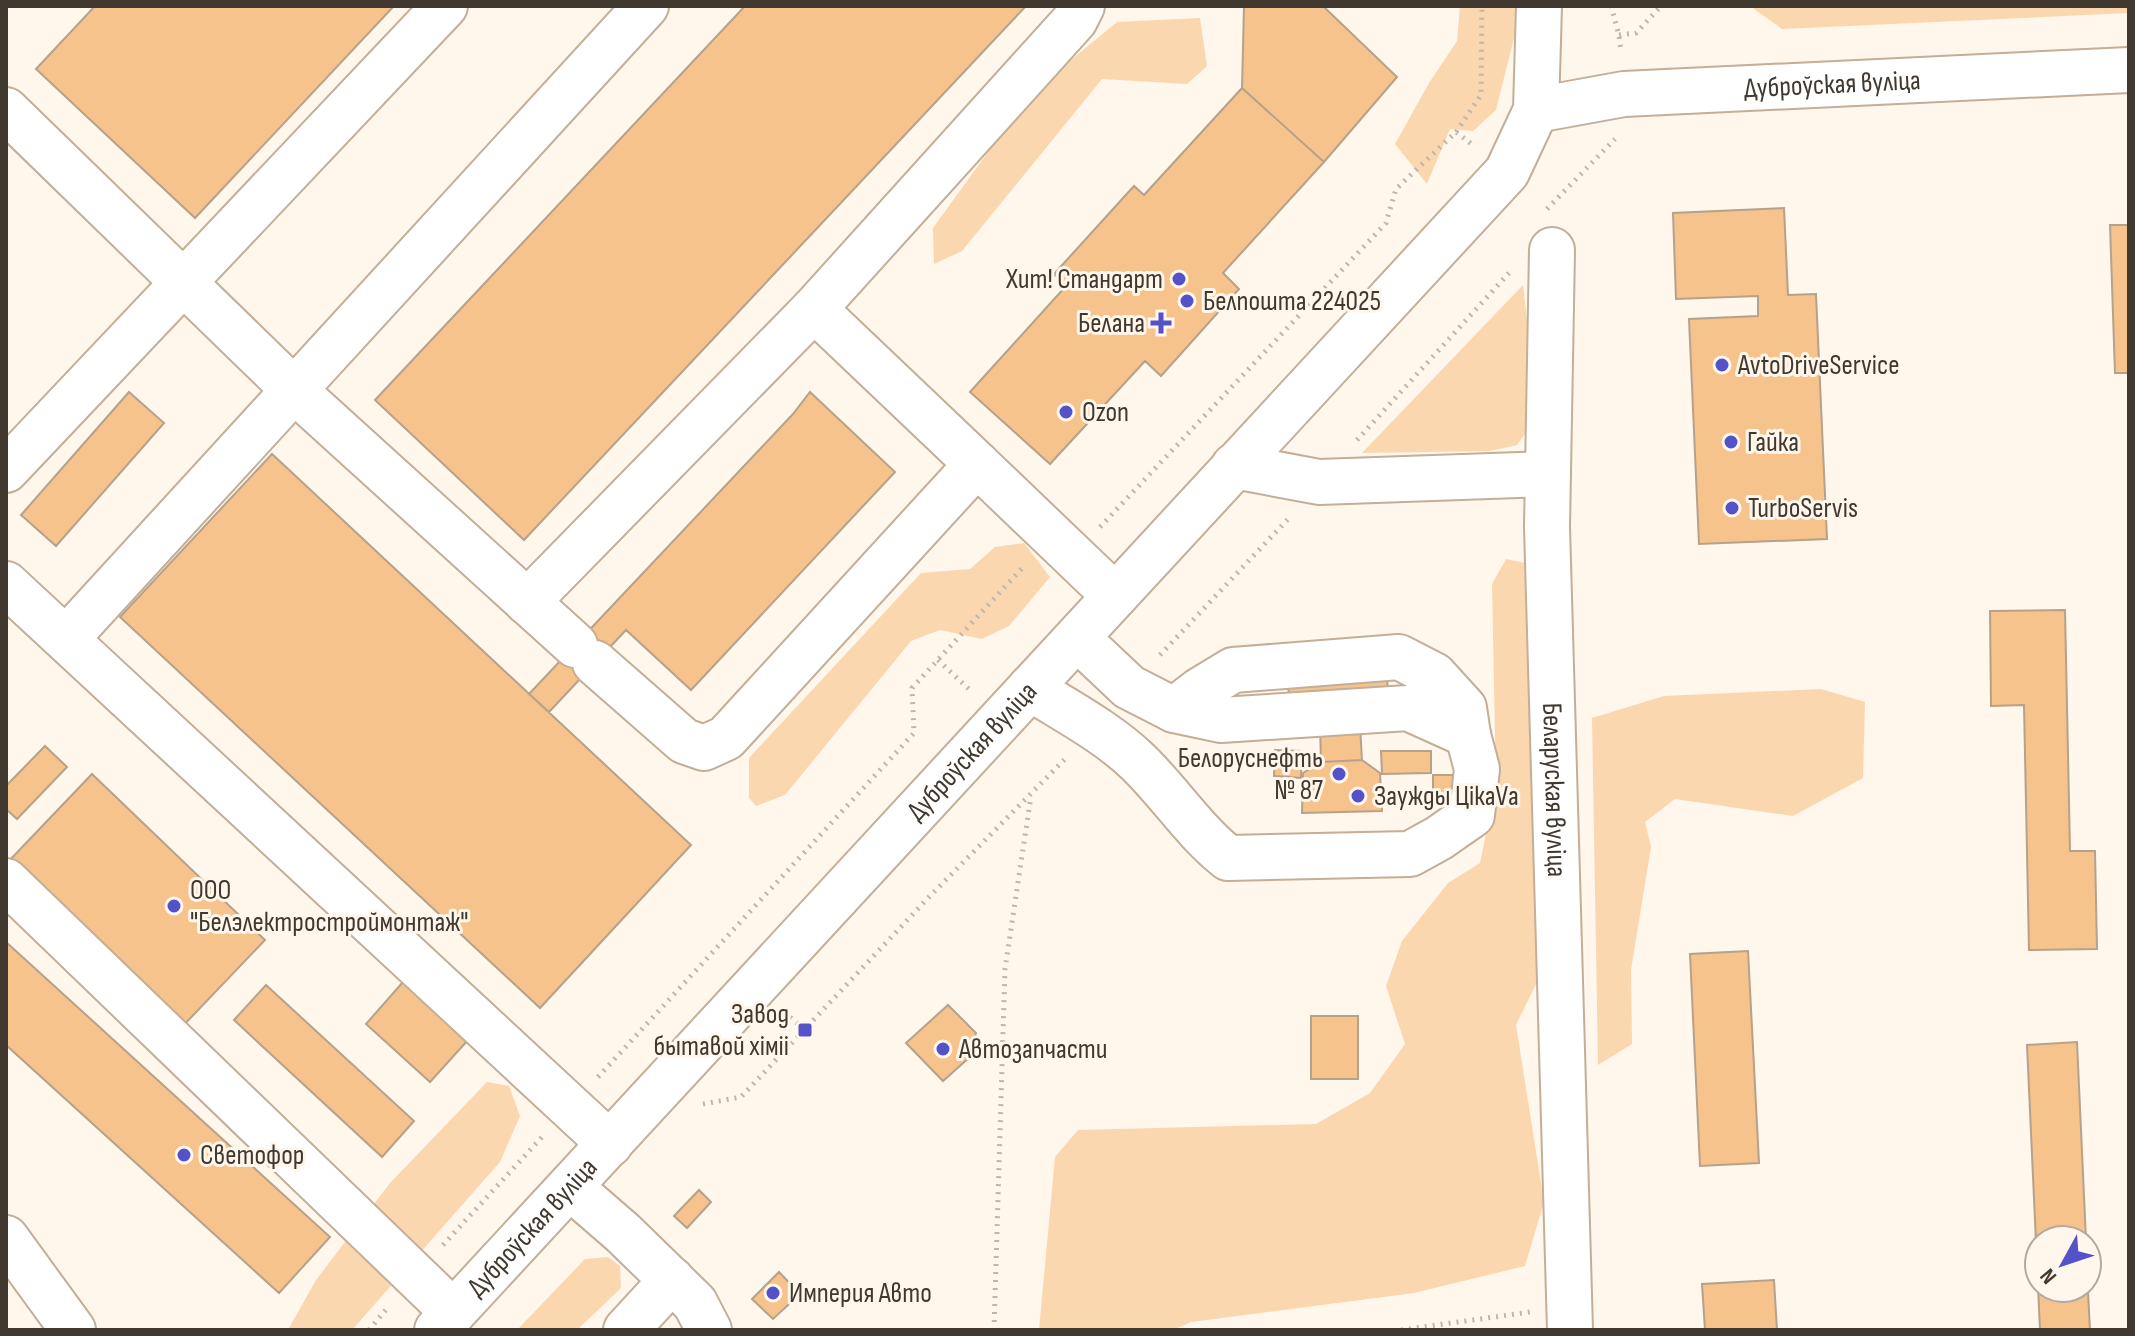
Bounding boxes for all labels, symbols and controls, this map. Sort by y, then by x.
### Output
street label: Дуброўская вуліца [1743,63,1921,105]
place label: Хит! Стандарт [1005,263,1163,296]
marker: Хит! Стандарт [1170,270,1188,288]
place label: Белпошта 224025 [1203,285,1381,318]
marker: Белпошта 224025 [1178,292,1196,310]
place label: Белана [1078,307,1145,340]
marker: Белана [1152,314,1170,332]
place label: AvtoDriveService [1737,349,1899,382]
marker: AvtoDriveService [1713,356,1731,374]
place label: Ozon [1082,396,1129,429]
marker: Ozon [1057,403,1075,421]
place label: Гайка [1747,426,1799,459]
marker: Гайка [1722,433,1740,451]
place label: TurboServis [1748,492,1858,525]
marker: TurboServis [1723,499,1741,517]
street label: Дуброўская вуліца [900,675,1044,827]
street label: Беларуская вуліца [1536,702,1574,878]
place label: Белоруснефть № 87 [1178,742,1323,807]
marker: Белоруснефть № 87 [1330,765,1348,783]
place label: Заужды ЦікаVа [1374,780,1519,813]
marker: Заужды ЦікаVа [1349,787,1367,805]
place label: ООО "Белэлектростроймонтаж" [190,874,468,939]
marker: ООО "Белэлектростроймонтаж" [165,897,183,915]
place label: Завод бытавой хіміі [653,998,789,1063]
marker: Завод бытавой хіміі [796,1021,814,1039]
place label: Автозапчасти [958,1033,1107,1066]
marker: Автозапчасти [934,1040,952,1058]
place label: Светофор [200,1139,304,1172]
marker: Светофор [175,1146,193,1164]
street label: Дуброўская вуліца [460,1151,604,1303]
north arrow [2023,1224,2103,1304]
text: N [2035,1263,2063,1289]
place label: Империя Авто [789,1277,932,1310]
marker: Империя Авто [764,1284,782,1302]

